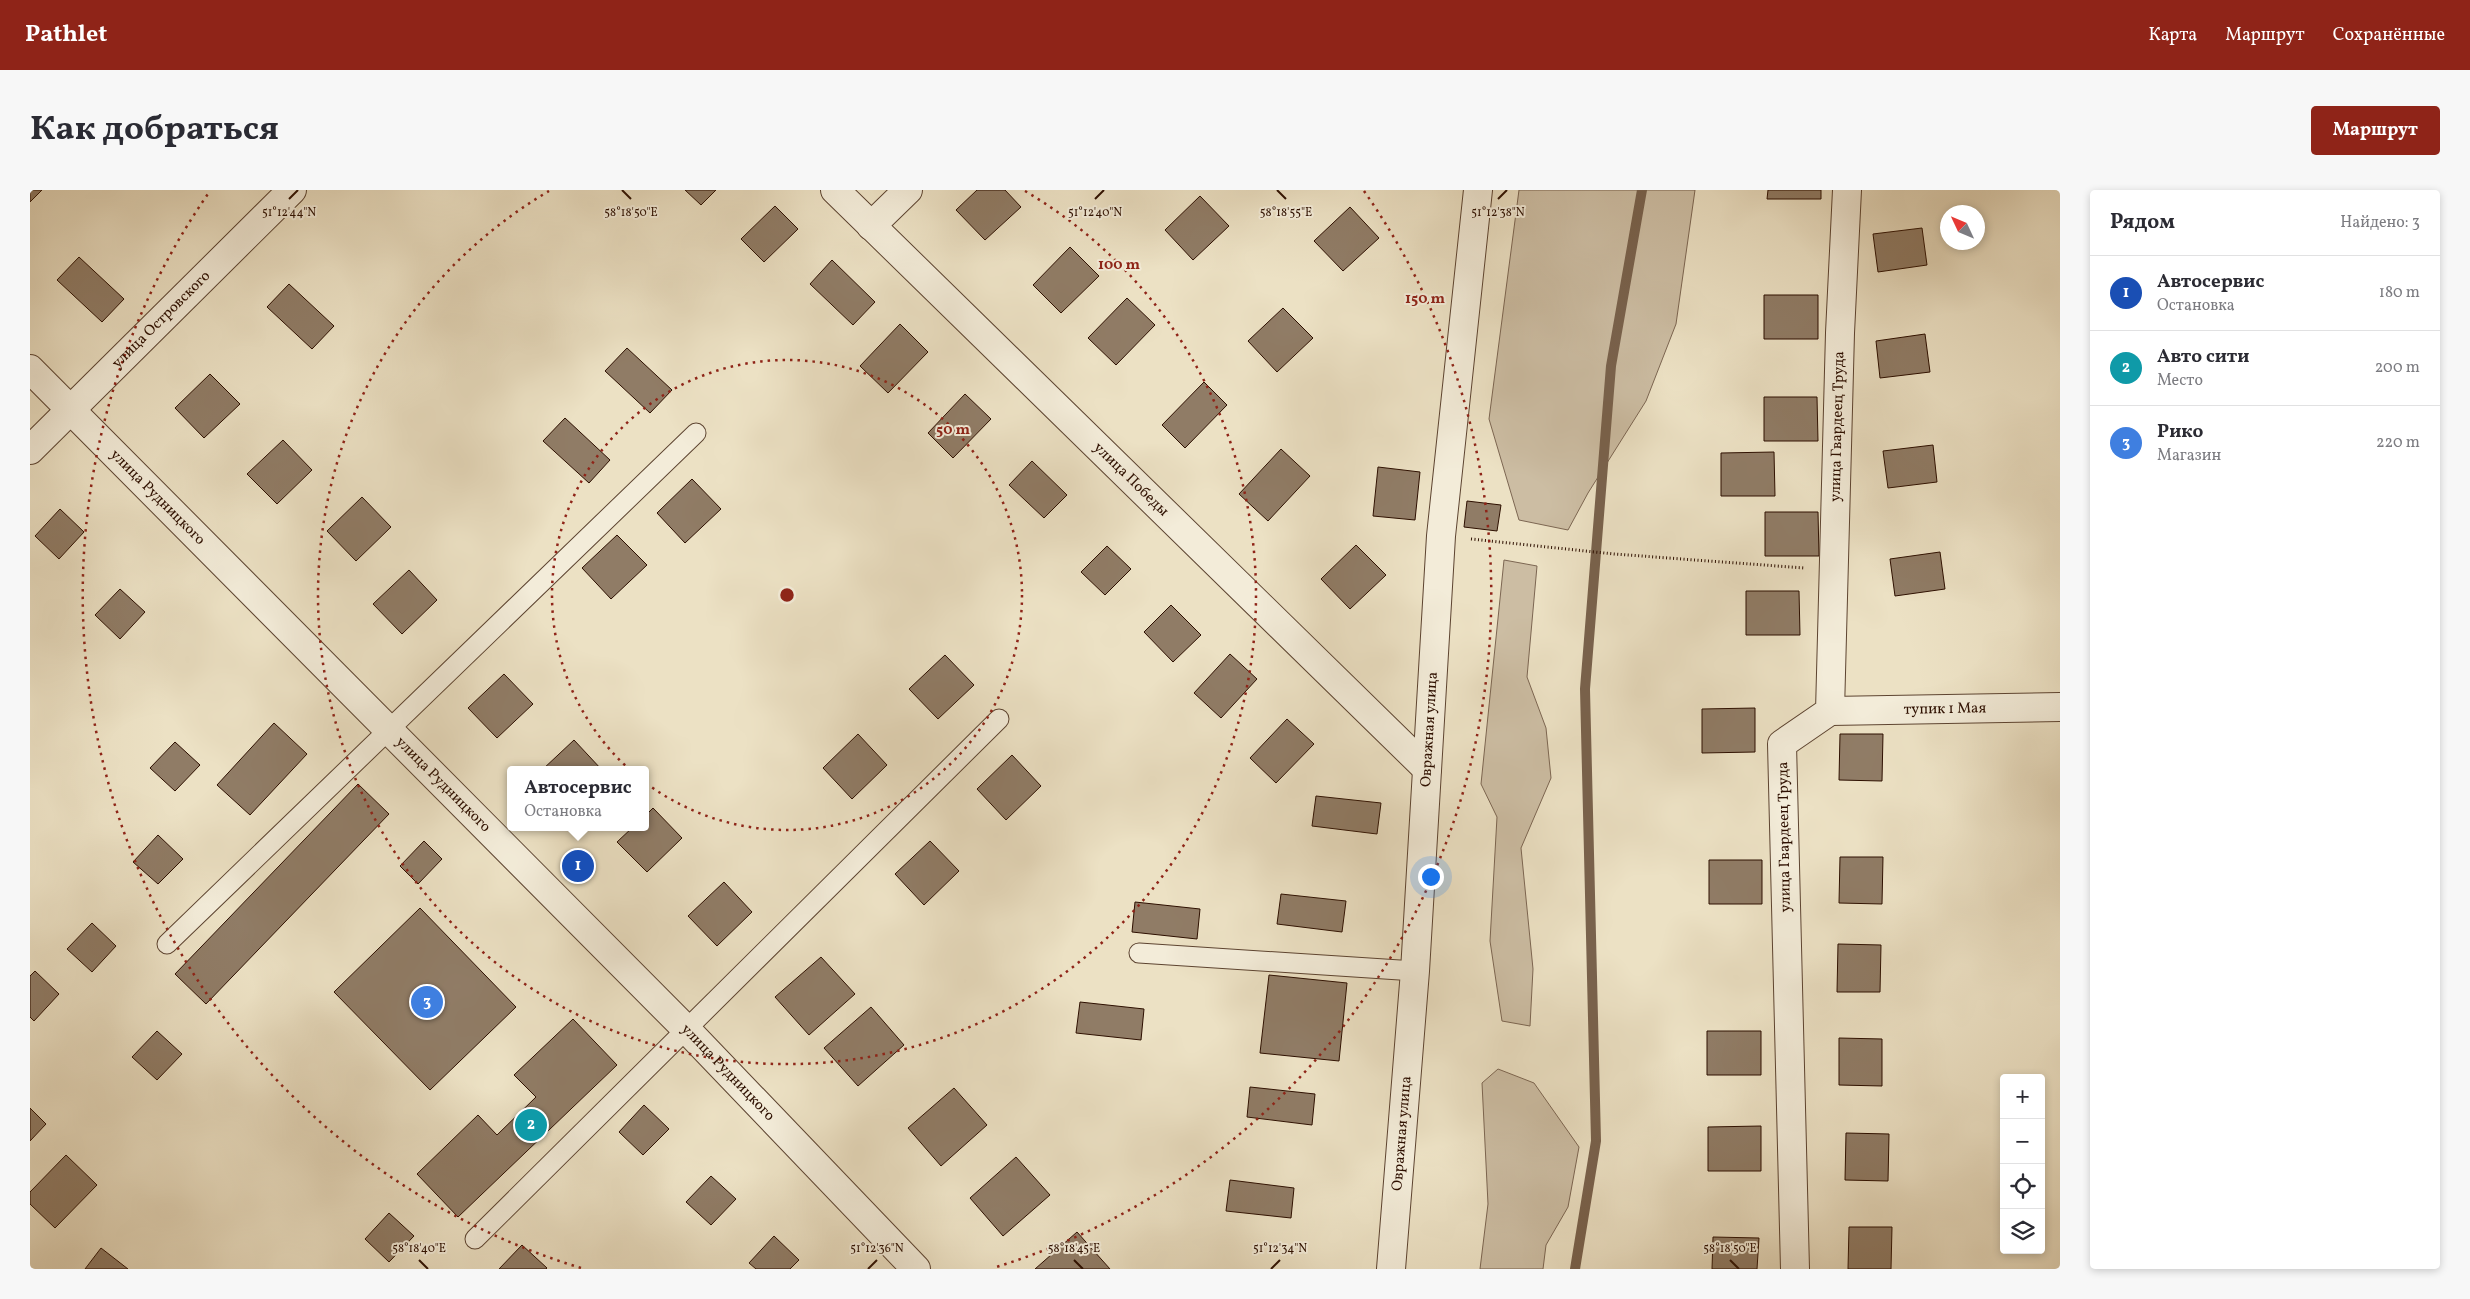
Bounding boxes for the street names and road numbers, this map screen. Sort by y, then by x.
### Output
street label: улица Островского [107,266,215,373]
street label: улица Гвардеец Труда [1825,351,1850,502]
street label: улица Победы [1089,438,1174,522]
street label: улица Рудницкого [105,445,210,550]
street label: Овражная улица [1416,671,1443,788]
street label: тупик 1 Мая [1903,698,1987,720]
street label: улица Рудницкого [391,732,495,837]
street label: улица Гвардеец Труда [1773,762,1797,912]
street label: улица Рудницкого [676,1019,780,1126]
street label: Овражная улица [1387,1075,1417,1192]

